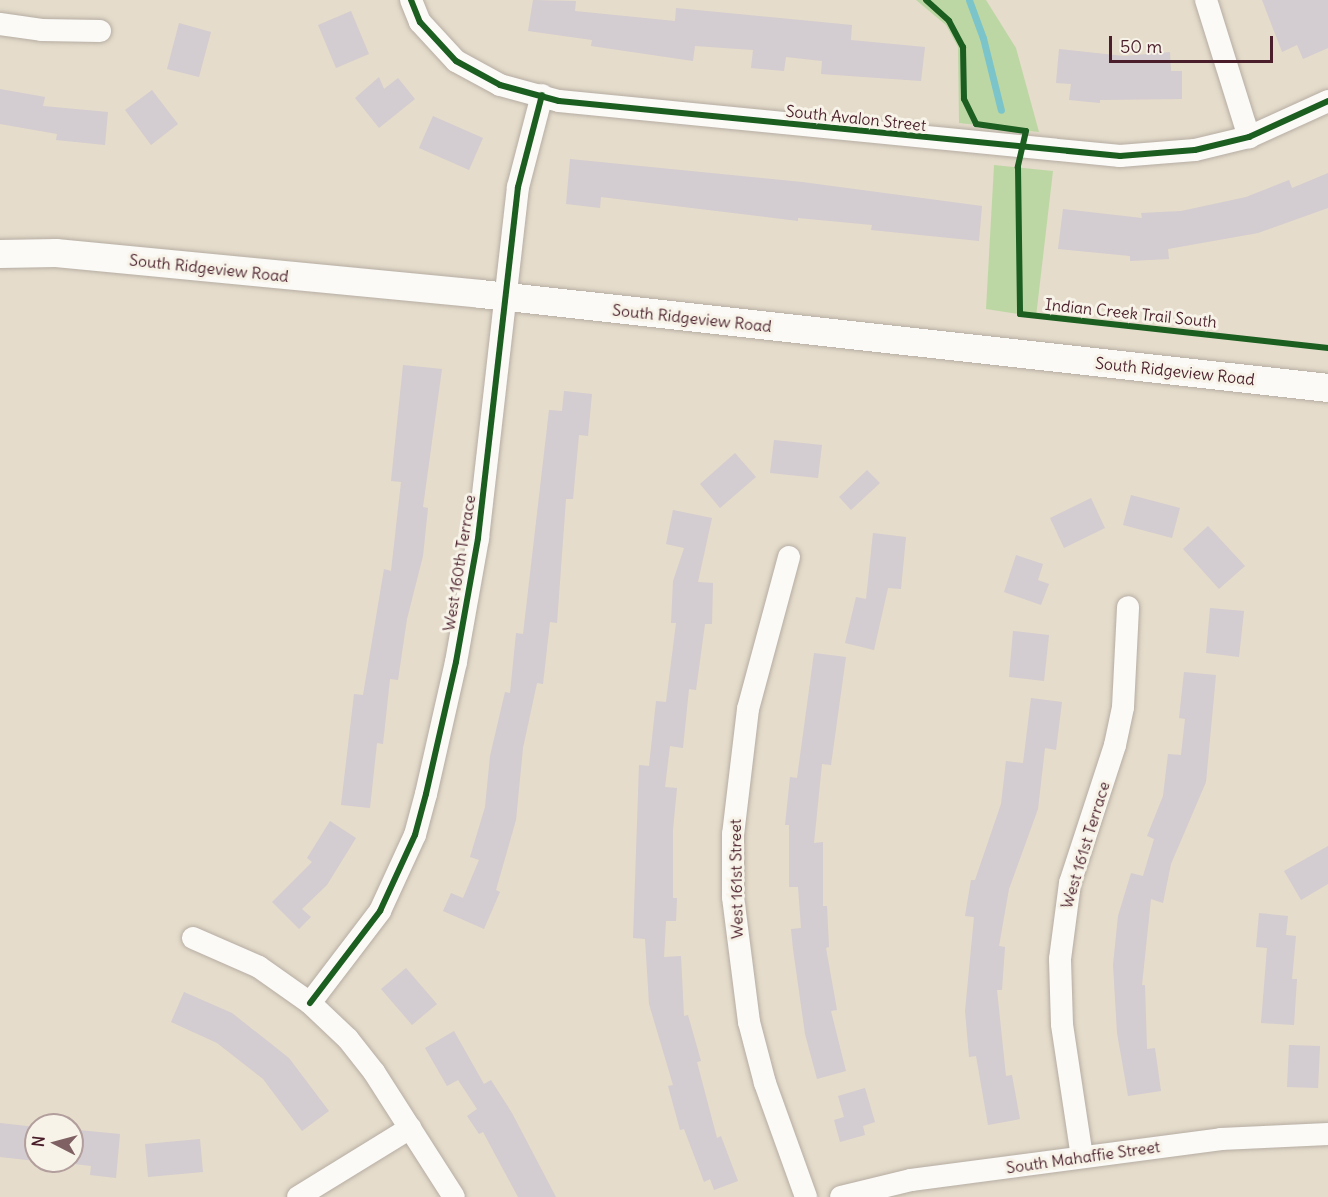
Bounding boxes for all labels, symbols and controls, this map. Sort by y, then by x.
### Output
scale bar [1112,24,1276,62]
text: 50 m [1120,35,1162,58]
street label: South Avalon Street [785,101,927,135]
street label: South Ridgeview Road [128,250,290,286]
street label: Indian Creek Trail South [1044,294,1218,332]
street label: South Ridgeview Road [611,300,773,336]
street label: South Ridgeview Road [1094,353,1256,389]
street label: West 160th Terrace [439,493,479,633]
street label: West 161st Terrace [1057,779,1113,911]
street label: West 161st Street [725,819,747,939]
north arrow [24,1113,84,1173]
text: N [28,1135,49,1148]
street label: South Mahaffie Street [1005,1137,1161,1177]

